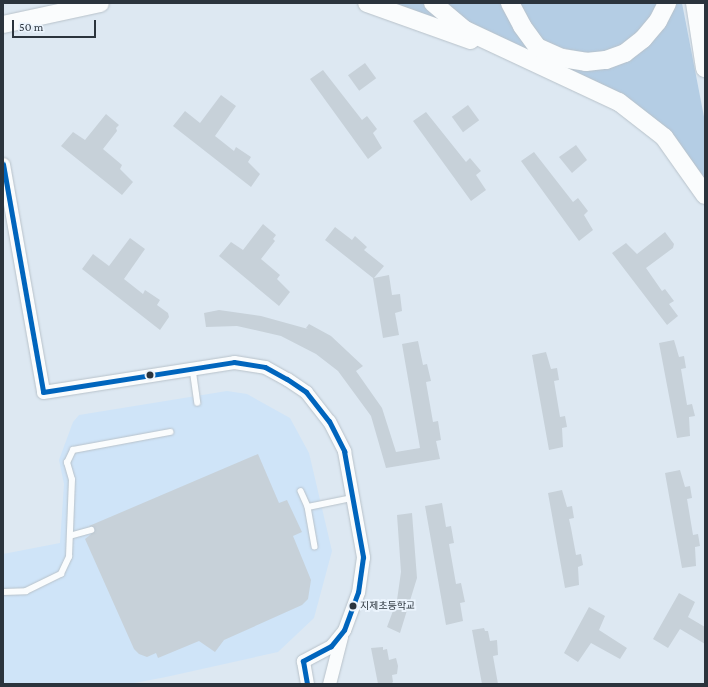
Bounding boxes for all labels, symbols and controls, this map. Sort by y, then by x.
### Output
scale bar [14,12,98,38]
text: 50 m [19,20,43,34]
unlabelled marker [145,370,155,380]
place label: 지제초등학교 [360,600,415,612]
marker: 지제초등학교 [348,601,358,611]

